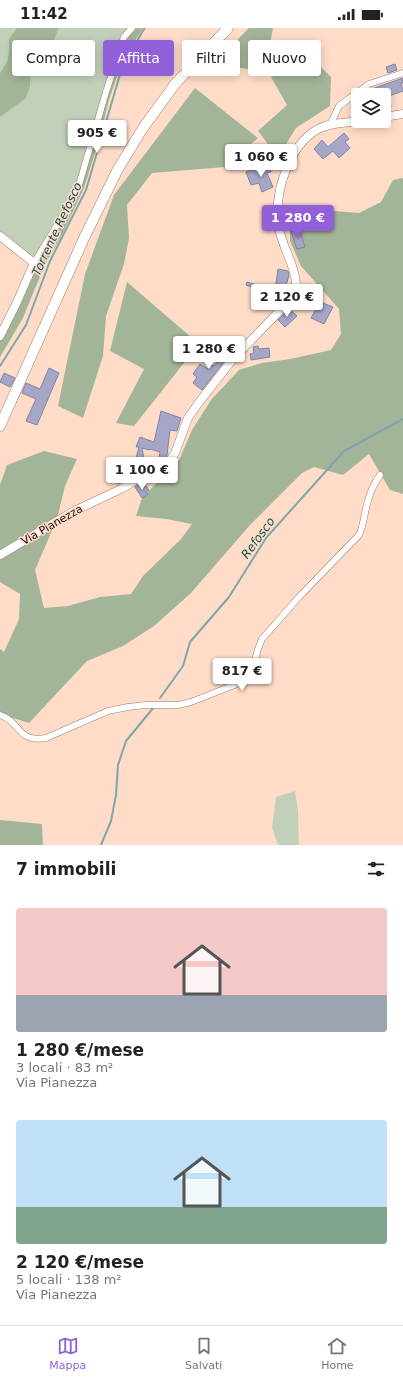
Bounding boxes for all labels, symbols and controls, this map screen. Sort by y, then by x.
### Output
text: 11:42 [20,5,68,23]
chip: Compra [12,40,95,76]
chip: Affitta [103,40,174,76]
chip: Filtri [182,40,240,76]
chip: Nuovo [248,40,321,76]
map controls [351,88,391,128]
button: layers [351,88,391,128]
pin: 905 € [69,120,125,154]
text: 905 € [77,125,117,140]
pin: 1 060 € [224,144,298,178]
text: 1 060 € [234,149,288,164]
water label: Torrente Refosco [29,180,85,278]
pin: 1 280 € [261,205,335,239]
text: 1 280 € [271,210,325,225]
pin: 2 120 € [250,284,324,318]
text: 2 120 € [260,289,314,304]
pin: 1 280 € [172,336,246,370]
text: 1 280 € [182,341,236,356]
pin: 1 100 € [105,457,179,491]
text: 1 100 € [115,462,169,477]
street label: Via Pianezza [19,502,85,548]
water label: Refosco [238,515,278,561]
pin: 817 € [214,658,270,692]
text: 817 € [222,663,262,678]
icon: filters [365,858,387,880]
text: 7 immobili [16,859,116,879]
icon: home [166,934,238,1006]
text: 1 280 €/mese [16,1040,144,1060]
text: 3 locali · 83 m² [16,1060,113,1075]
text: Via Pianezza [16,1075,97,1090]
icon: home [166,1146,238,1218]
text: 2 120 €/mese [16,1252,144,1272]
text: 5 locali · 138 m² [16,1272,122,1287]
text: Via Pianezza [16,1287,97,1302]
tab: Mappa [49,1335,86,1372]
tab: Salvati [185,1335,222,1372]
tab: Home [321,1335,354,1372]

